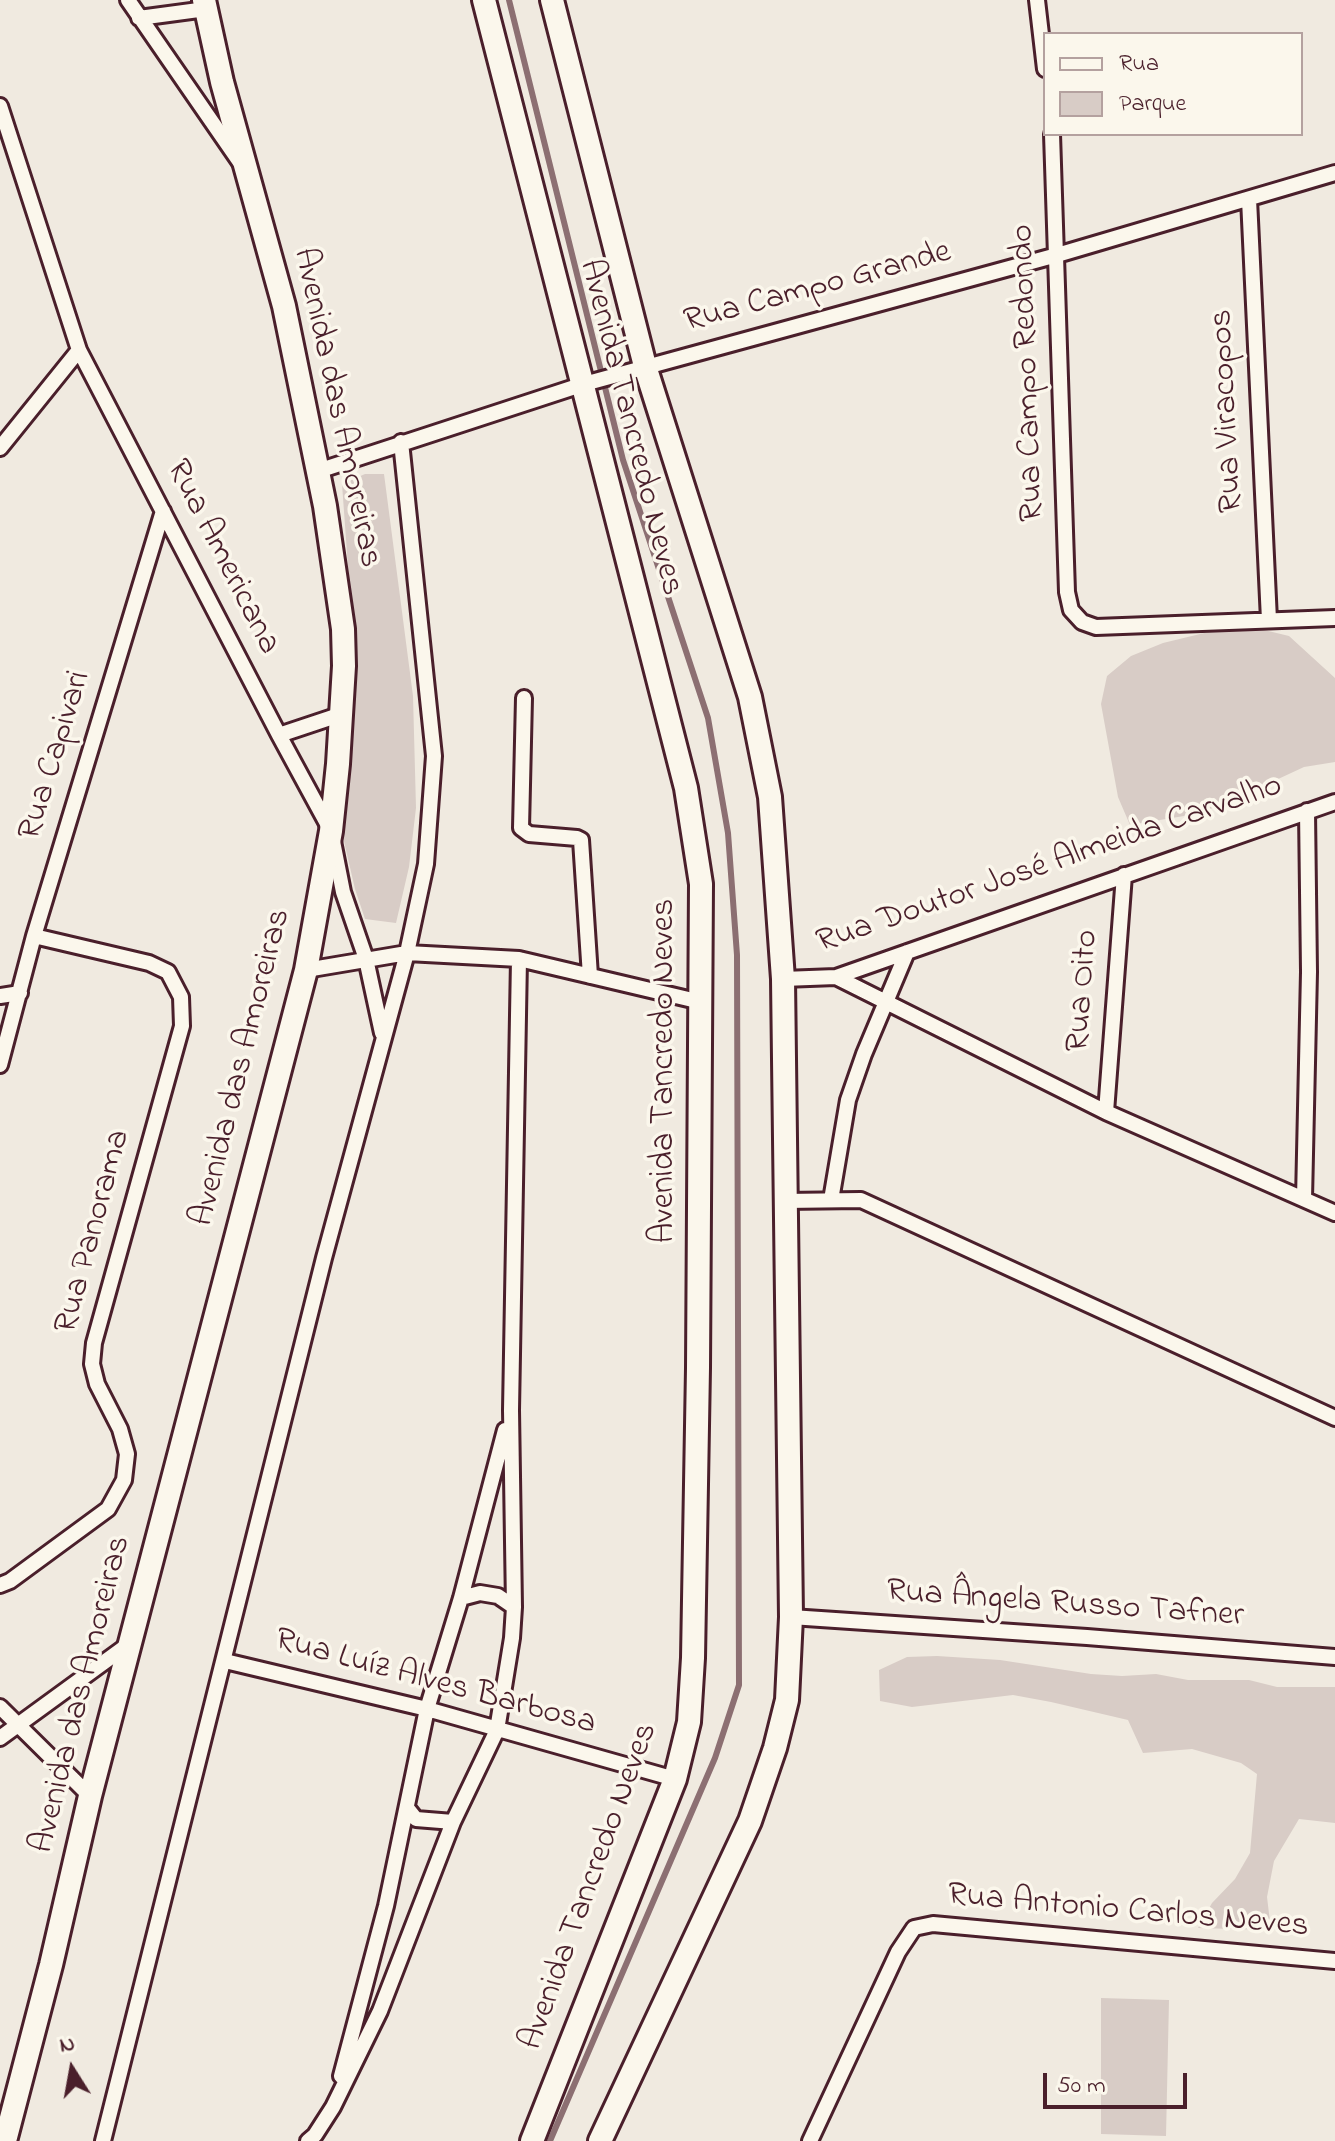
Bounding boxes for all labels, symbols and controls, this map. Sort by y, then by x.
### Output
legend [1043,32,1303,136]
text: Rua [1119,47,1159,82]
text: Parque [1119,87,1186,122]
street label: Rua Campo Redondo [1004,224,1056,522]
street label: Rua Campo Grande [680,234,956,344]
street label: Avenida das Amoreiras [281,245,389,571]
street label: Avenida Tancredo Neves [567,256,691,600]
street label: Rua Viracopos [1203,308,1255,514]
street label: Rua Americana [155,454,287,662]
street label: Rua Capivari [12,666,102,846]
street label: Rua Doutor José Almeida Carvalho [812,767,1288,965]
street label: Avenida Tancredo Neves [646,899,686,1243]
street label: Avenida das Amoreiras [184,905,302,1231]
street label: Rua Oito [1060,928,1110,1054]
street label: Rua Panorama [48,1126,142,1338]
street label: Avenida das Amoreiras [24,1532,142,1858]
street label: Rua Ângela Russo Tafner [885,1573,1245,1639]
street label: Rua Luíz Alves Barbosa [270,1621,600,1747]
street label: Avenida Tancredo Neves [513,1718,669,2056]
street label: Rua Antonio Carlos Neves [946,1877,1310,1949]
text: N [57,2028,78,2063]
north arrow [32,2029,112,2109]
scale bar [1047,2057,1191,2107]
text: 50 m [1057,2069,1106,2104]

